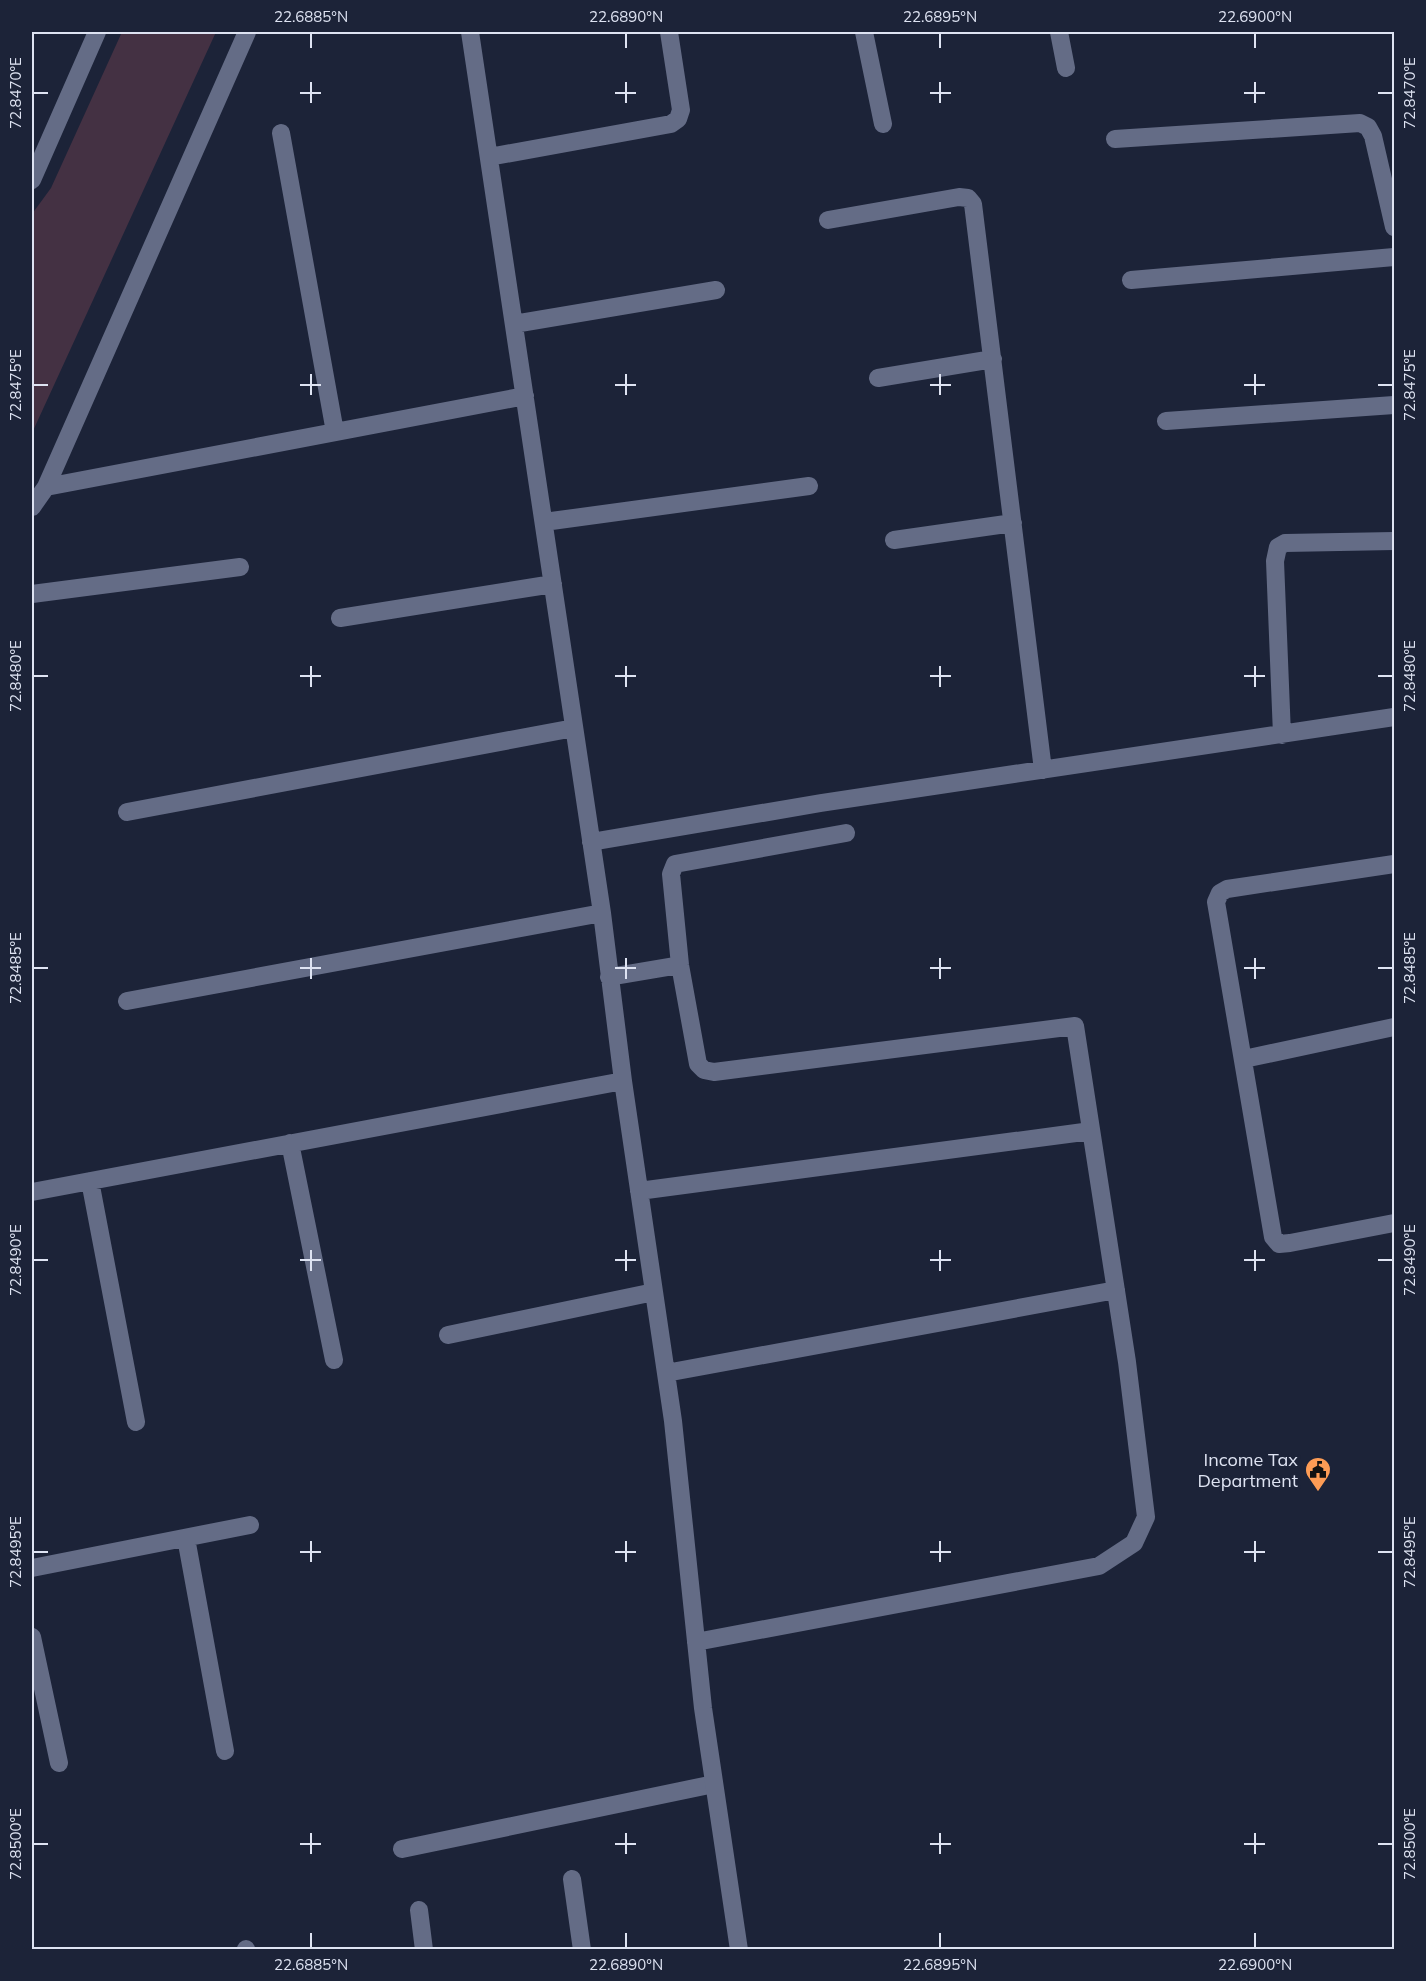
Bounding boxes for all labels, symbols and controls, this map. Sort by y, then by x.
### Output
text: 22.6885°N [274,7,348,26]
text: 22.6890°N [589,7,663,26]
text: 22.6895°N [903,7,977,26]
text: 22.6900°N [1218,7,1292,26]
text: 72.8470°E [6,57,25,129]
text: 72.8470°E [1400,57,1419,129]
text: 72.8475°E [6,349,25,421]
text: 72.8475°E [1400,349,1419,421]
text: 72.8480°E [6,640,25,712]
text: 72.8480°E [1400,640,1419,712]
text: 72.8485°E [6,932,25,1004]
text: 72.8485°E [1400,932,1419,1004]
text: 72.8490°E [6,1224,25,1296]
text: 72.8490°E [1400,1224,1419,1296]
place label: Income Tax Department [1197,1448,1298,1492]
public building icon: Income Tax Department [1303,1455,1333,1493]
text: 72.8495°E [6,1516,25,1588]
text: 72.8495°E [1400,1516,1419,1588]
text: 72.8500°E [6,1808,25,1880]
text: 72.8500°E [1400,1808,1419,1880]
text: 22.6885°N [274,1955,348,1974]
text: 22.6890°N [589,1955,663,1974]
text: 22.6895°N [903,1955,977,1974]
text: 22.6900°N [1218,1955,1292,1974]

